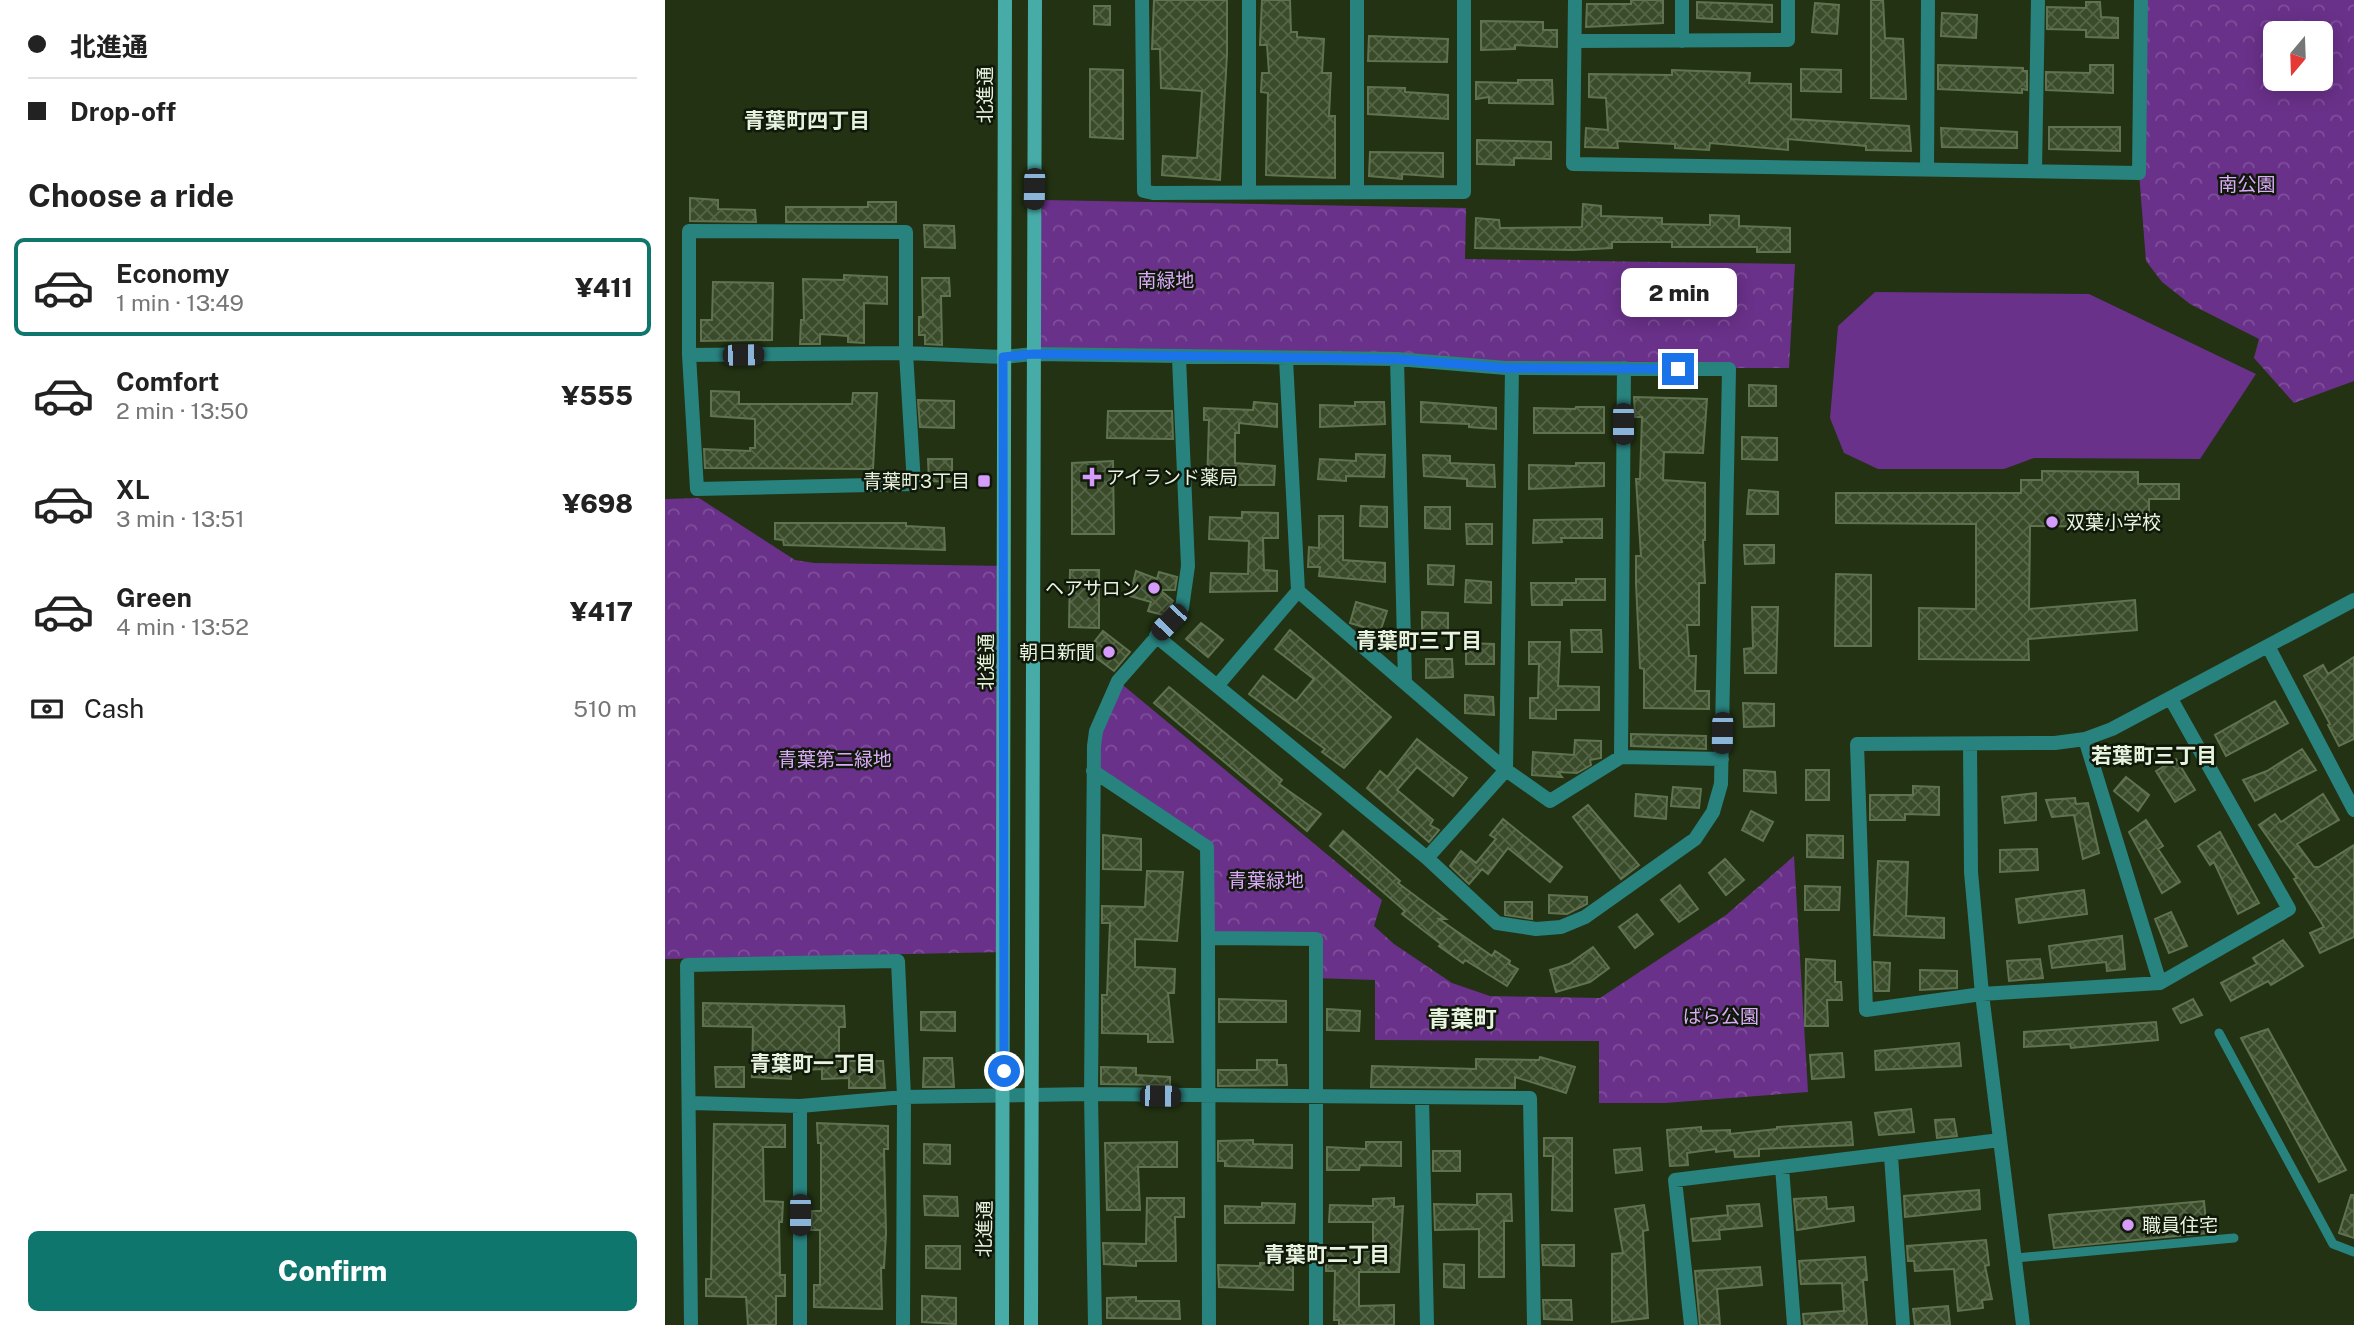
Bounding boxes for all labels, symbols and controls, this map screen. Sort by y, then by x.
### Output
north arrow [2263,21,2333,91]
map controls [2263,21,2333,91]
text: 北進通 [70,31,148,62]
street label: 北進通 [974,66,996,124]
text: Drop-off [70,96,176,127]
district label: 青葉町四丁目 [744,108,870,133]
car [1024,168,1045,210]
park label: 南公園 [2218,173,2276,195]
text: Choose a ride [28,177,234,214]
icon: car [32,256,95,319]
text: Economy [116,258,229,289]
callout: 2 min [1620,268,1736,316]
park label: 南緑地 [1137,269,1195,291]
text: ¥411 [575,272,633,303]
text: 2 min [1648,279,1710,306]
text: 1 min · 13:49 [116,289,244,316]
car [722,344,765,366]
route end [1662,353,1694,385]
icon: car [32,364,95,427]
text: Comfort [116,366,219,397]
text: ¥555 [561,380,633,411]
text: 2 min · 13:50 [116,397,248,424]
car [1613,403,1634,445]
place label: アイランド薬局 [1106,466,1238,488]
marker: アイランド薬局 [1084,469,1100,485]
place label: 青葉町3丁目 [863,470,970,492]
icon: car [32,472,95,535]
marker: 青葉町3丁目 [976,473,992,489]
text: XL [116,474,150,505]
text: ¥698 [563,488,633,519]
text: 3 min · 13:51 [116,505,245,532]
place label: 双葉小学校 [2066,511,2161,533]
marker: 双葉小学校 [2044,514,2060,530]
place label: ヘアサロン [1045,577,1140,599]
icon: car [32,580,95,643]
marker: ヘアサロン [1146,580,1162,596]
text: Green [116,582,192,613]
text: ¥417 [570,596,633,627]
car [1147,600,1192,644]
text: 4 min · 13:52 [116,613,249,640]
district label: 青葉町三丁目 [1356,628,1482,653]
street label: 北進通 [975,633,997,691]
place label: 朝日新聞 [1019,641,1095,663]
marker: 朝日新聞 [1101,644,1117,660]
icon: cash [28,690,66,728]
text: Cash [84,693,144,724]
text: 510 m [573,695,637,722]
car [1712,712,1733,754]
district label: 若葉町三丁目 [2091,743,2217,768]
park label: 青葉第二緑地 [778,748,892,770]
park label: 青葉緑地 [1228,869,1304,891]
district label: 青葉町 [1428,1005,1497,1032]
park label: ばら公園 [1683,1005,1759,1027]
district label: 青葉町一丁目 [750,1051,876,1076]
route start [988,1055,1020,1087]
car [1139,1085,1182,1107]
car [790,1194,811,1236]
street label: 北進通 [973,1200,995,1258]
place label: 職員住宅 [2142,1214,2218,1236]
marker: 職員住宅 [2120,1217,2136,1233]
button: Confirm [28,1231,637,1311]
district label: 青葉町二丁目 [1264,1242,1390,1267]

